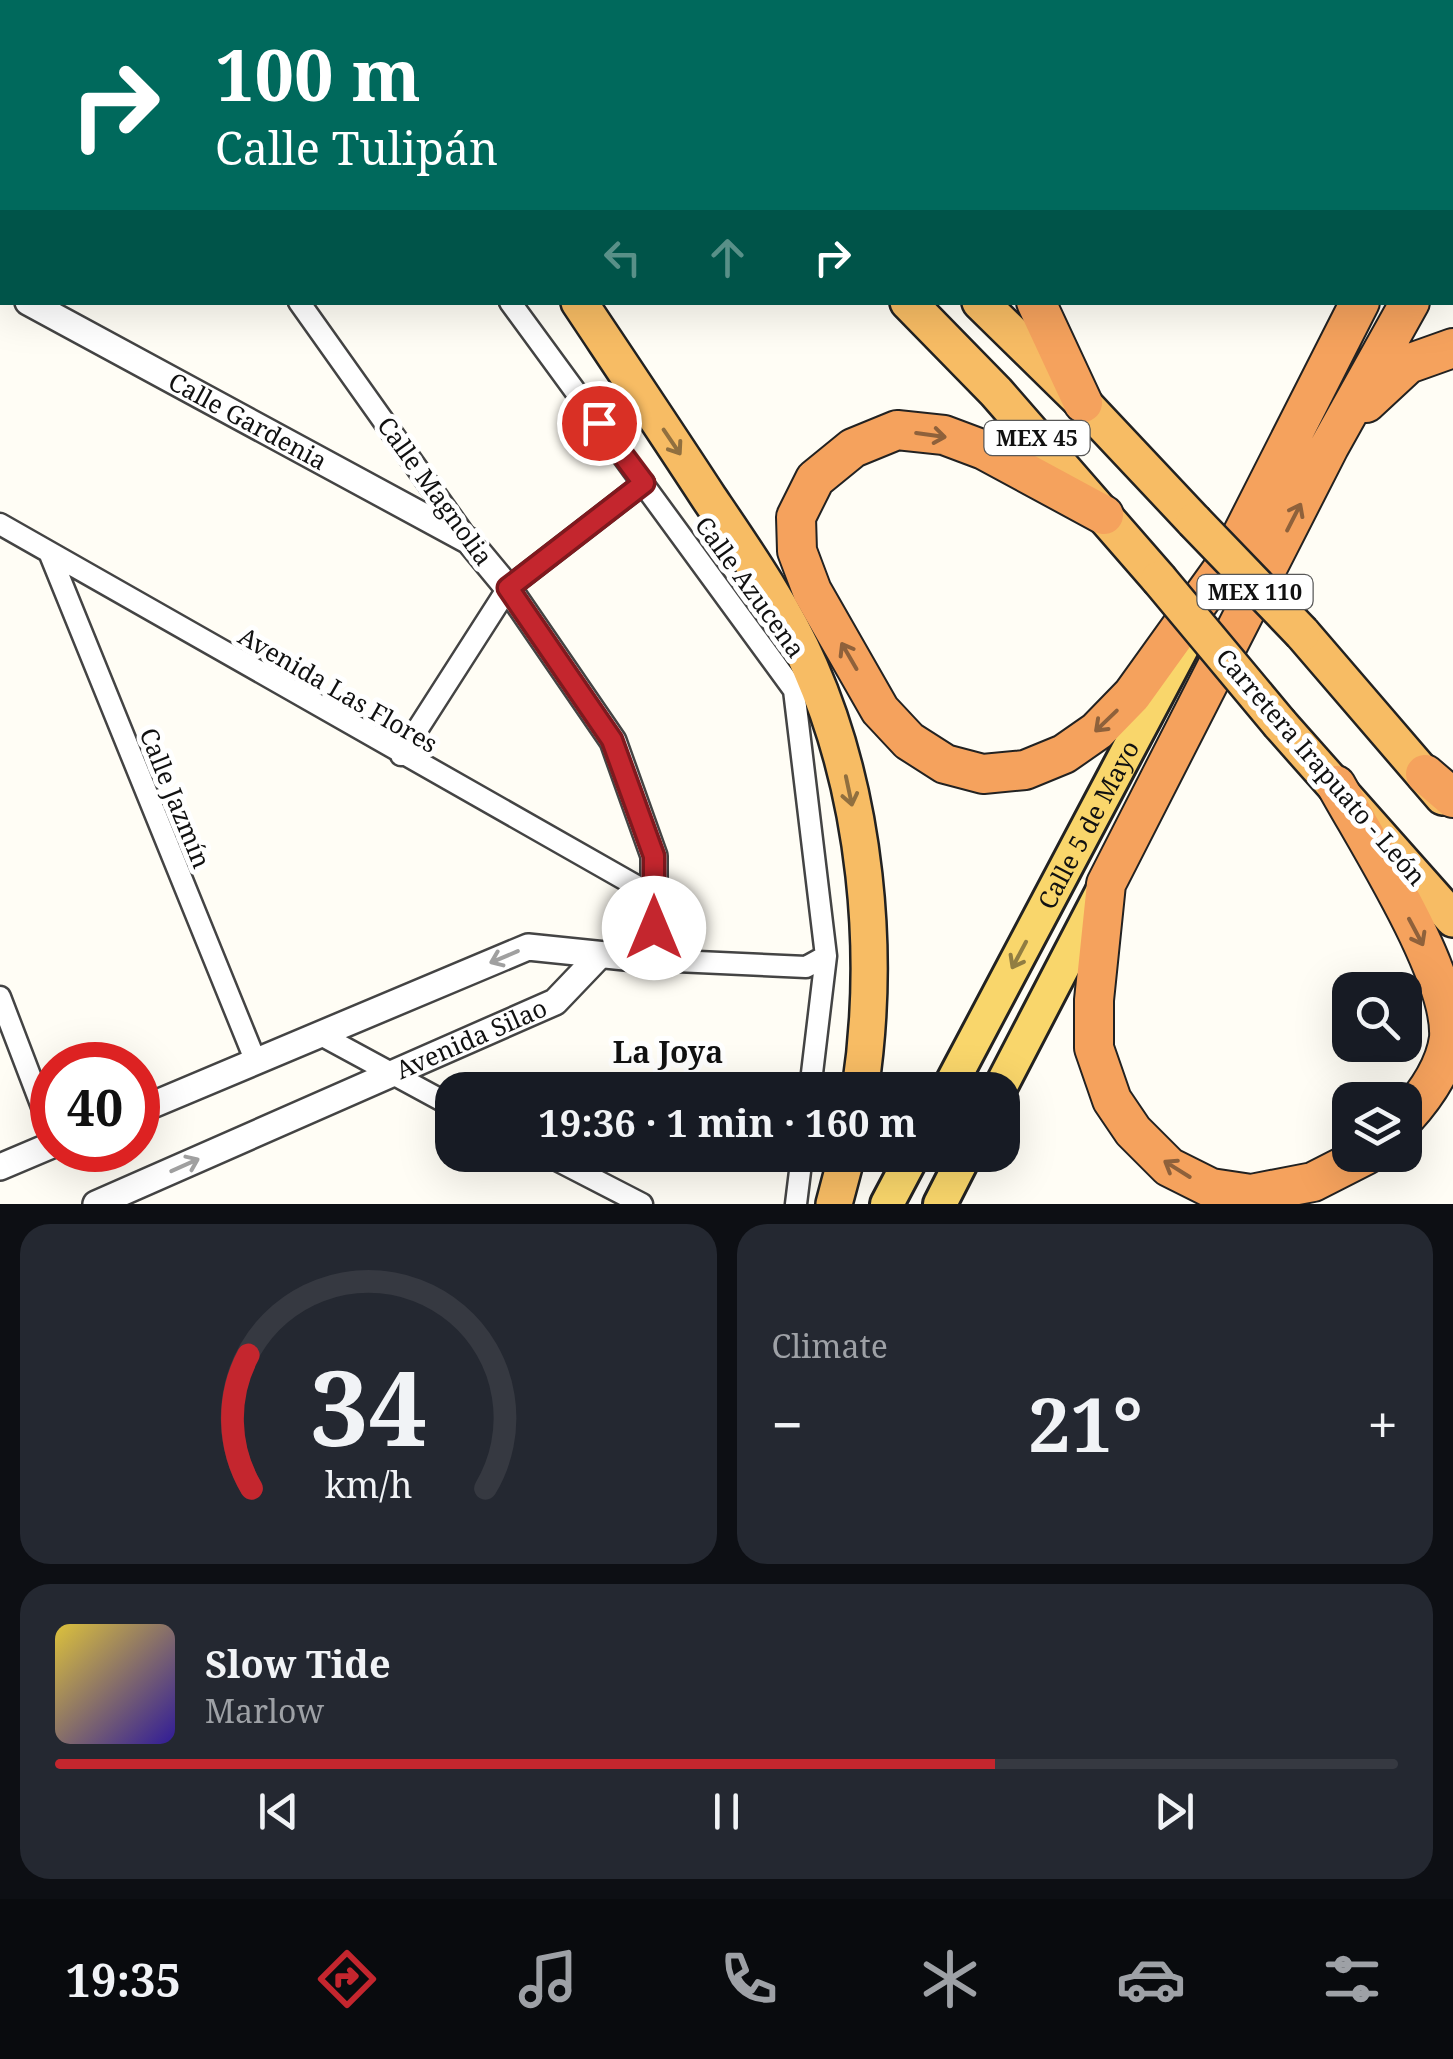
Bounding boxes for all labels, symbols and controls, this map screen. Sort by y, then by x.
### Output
text: 100 m [215,26,421,122]
icon: right [50,40,180,170]
text: Calle Tulipán [215,117,498,178]
icon: left [595,230,650,285]
icon: ahead [700,230,755,285]
icon: right [805,230,860,285]
street label: Calle Gardenia [163,363,334,477]
pin [557,381,642,466]
icon: arrive [572,396,627,451]
street label: Calle Magnolia [370,409,501,572]
road number: MEX 45 [984,421,1090,455]
one-way arrow [915,426,947,444]
one-way arrow [661,427,682,455]
one-way arrow [1285,502,1304,532]
street label: Calle Azucena [688,509,814,664]
road number: MEX 110 [1198,575,1312,609]
street label: Avenida Las Flores [233,618,444,760]
street label: Carretera Irapuato - León [1209,641,1434,892]
one-way arrow [839,642,859,671]
one-way arrow [1095,708,1119,732]
street label: Calle Jazmín [132,722,219,873]
street label: Calle 5 de Mayo [1029,734,1146,915]
one-way arrow [841,774,859,806]
position arrow [602,876,706,980]
one-way arrow [1407,917,1426,947]
one-way arrow [1009,940,1029,970]
one-way arrow [489,950,519,968]
map controls [1332,972,1422,1172]
button: search [1332,972,1422,1062]
street label: Avenida Silao [390,990,552,1086]
district label: La Joya [613,1031,723,1072]
speed limit sign: 40 [30,1042,160,1172]
button: layers [1332,1082,1422,1172]
text: 19:36 · 1 min · 160 m [538,1096,917,1148]
one-way arrow [169,1155,200,1173]
one-way arrow [1163,1159,1192,1179]
text: Climate [772,1324,888,1367]
text: 34 [309,1335,427,1476]
text: 21° [1028,1372,1143,1474]
text: − [772,1386,803,1461]
text: + [1367,1386,1398,1461]
text: km/h [324,1460,412,1508]
text: Slow Tide [205,1637,391,1689]
text: Marlow [205,1689,324,1732]
icon: previous [251,1784,306,1839]
icon: pause [699,1784,754,1839]
icon: next [1147,1784,1202,1839]
icon: directions [312,1944,382,2014]
icon: music [513,1944,583,2014]
icon: phone [714,1944,784,2014]
icon: climate [915,1944,985,2014]
icon: car [1116,1944,1186,2014]
icon: filters [1317,1944,1387,2014]
text: 19:35 [66,1949,181,2010]

